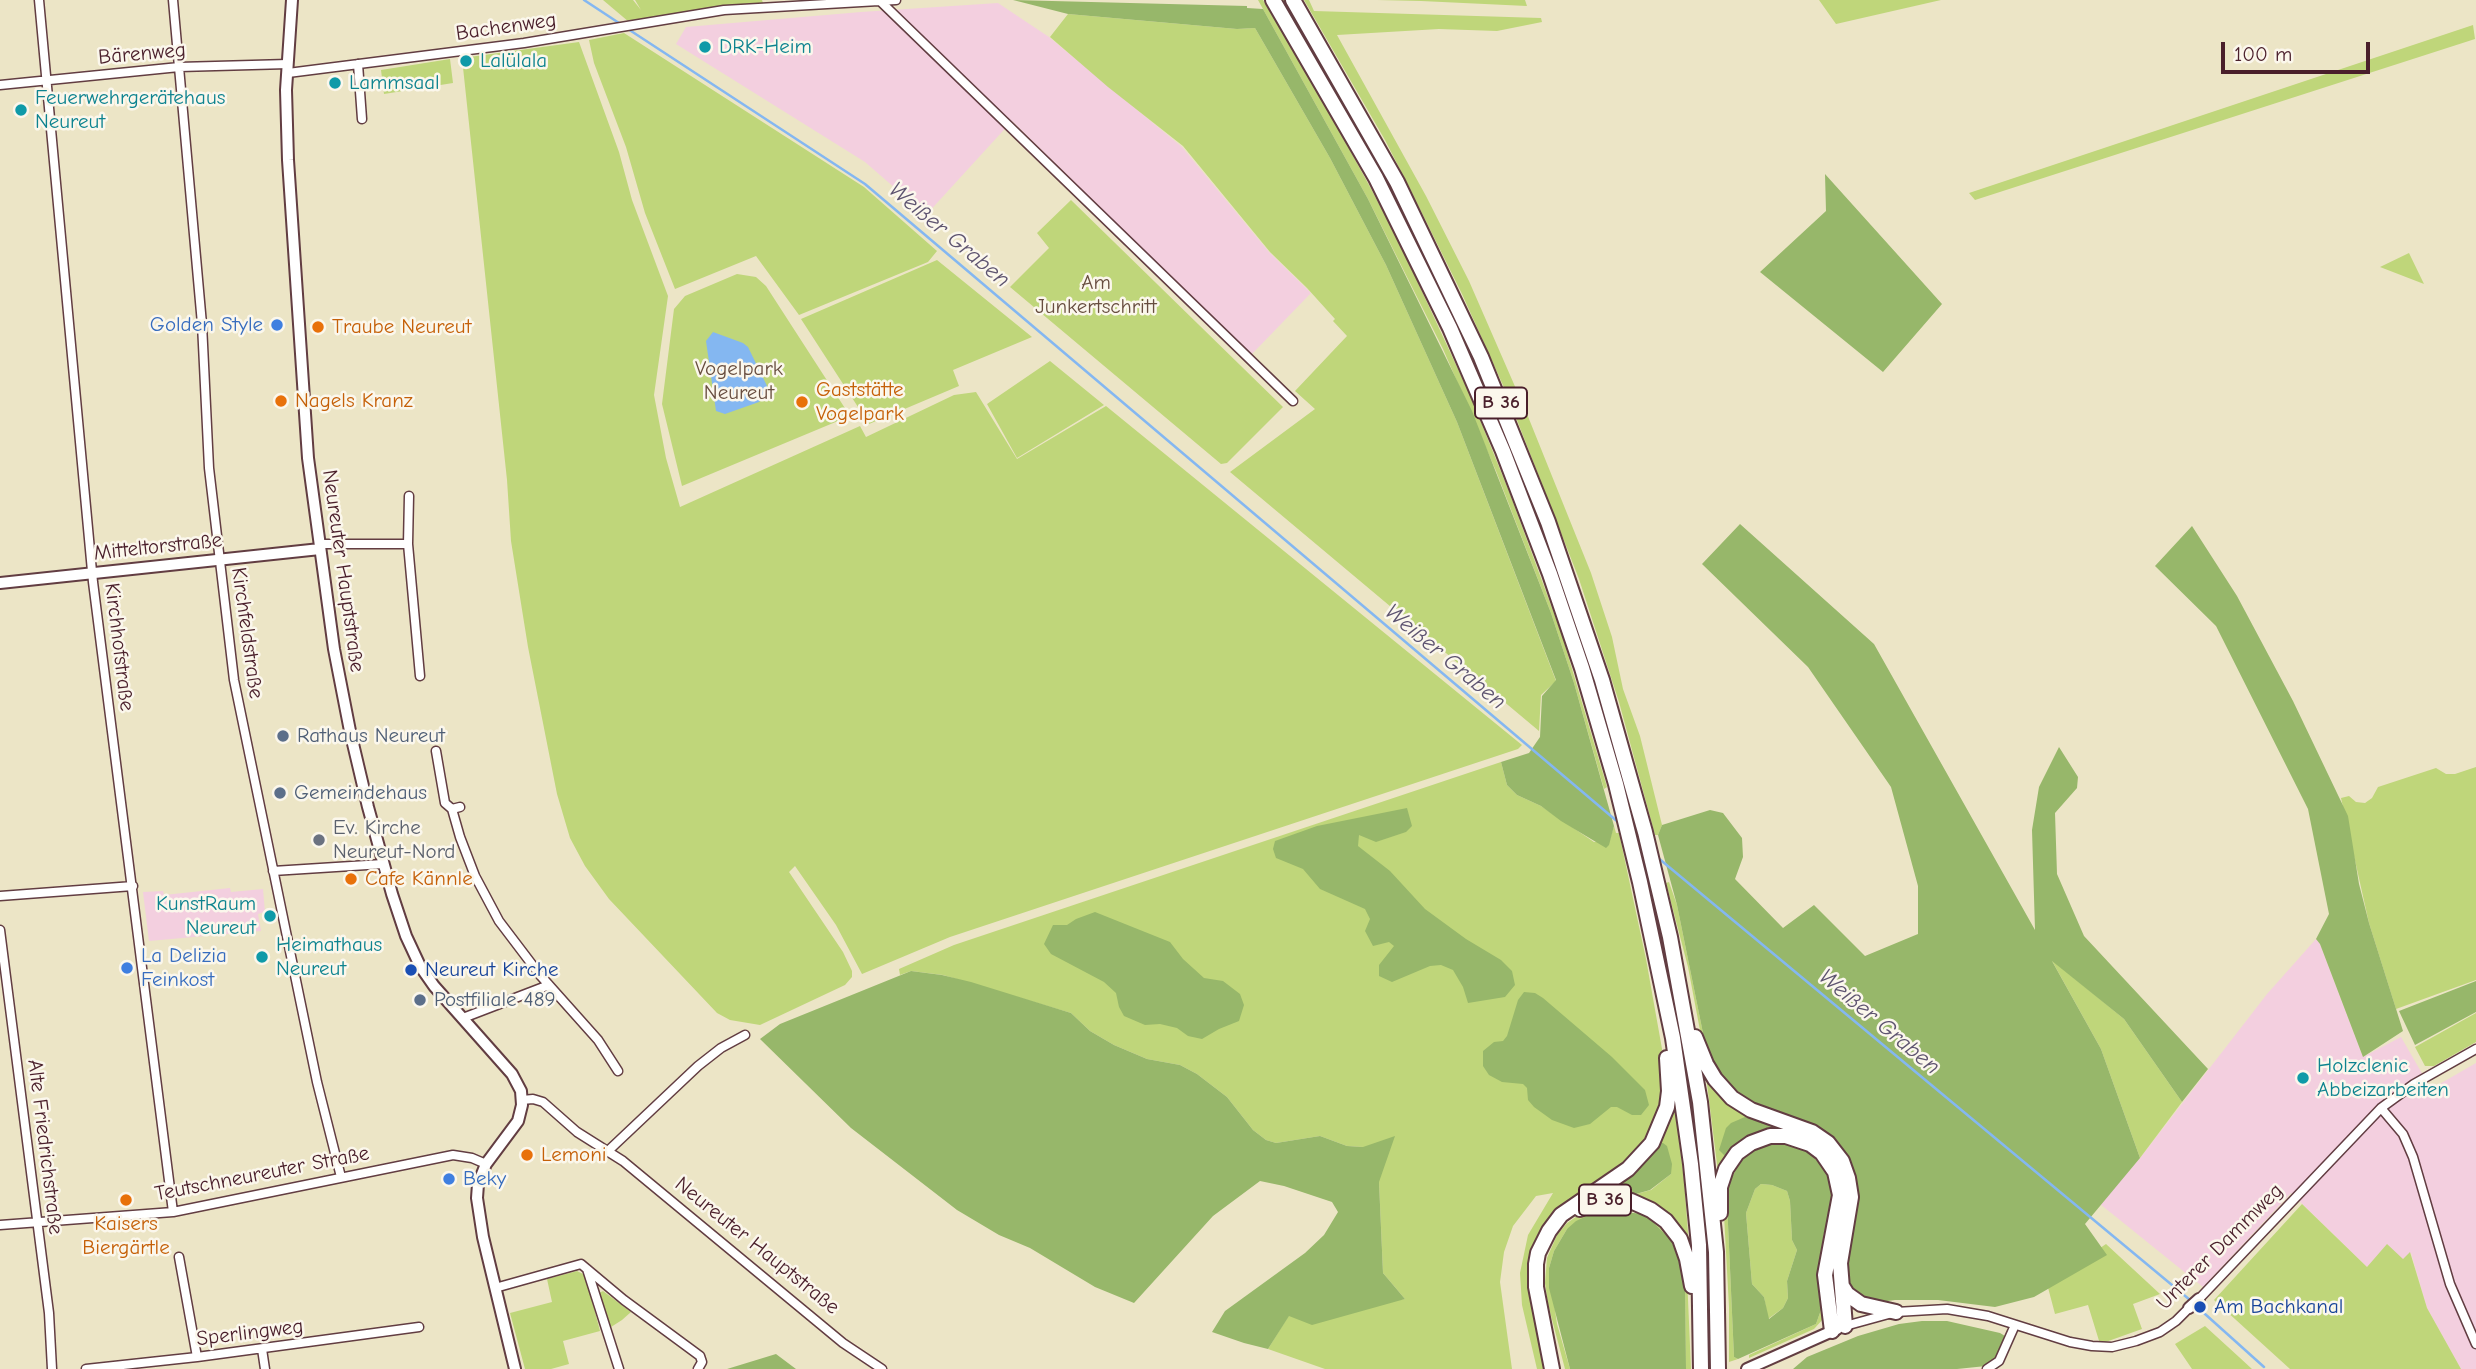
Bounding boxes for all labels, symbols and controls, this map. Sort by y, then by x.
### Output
street label: Bachenweg [454,7,558,47]
scale bar [2224,28,2373,72]
place label: DRK-Heim [719,34,812,60]
street label: Bärenweg [97,38,187,70]
marker: DRK-Heim [697,39,713,55]
text: 100 m [2234,42,2292,66]
place label: Lalülala [480,48,547,74]
marker: Lalülala [458,53,474,69]
place label: Lammsaal [349,70,440,96]
marker: Lammsaal [327,75,343,91]
place label: Feuerwehrgerätehaus Neureut [35,85,225,135]
marker: Feuerwehrgerätehaus Neureut [13,102,29,118]
water label: Weißer Graben [883,176,1015,294]
park label: Am Junkertschritt [1035,270,1157,320]
place label: Golden Style [150,312,263,338]
place label: Traube Neureut [332,314,472,340]
marker: Golden Style [269,317,285,333]
marker: Traube Neureut [310,319,326,335]
park label: Vogelpark Neureut [695,356,783,406]
place label: Gaststätte Vogelpark [816,377,904,427]
place label: Nagels Kranz [295,388,413,414]
road number: B 36 [1475,388,1527,418]
marker: Nagels Kranz [273,393,289,409]
marker: Gaststätte Vogelpark [794,394,810,410]
street label: Neureuter Hauptstraße [316,468,370,674]
street label: Mitteltorstraße [93,528,223,566]
street label: Kirchfeldstraße [225,566,269,700]
street label: Kirchhofstraße [99,582,139,712]
water label: Weißer Graben [1379,598,1511,716]
place label: Rathaus Neureut [297,723,445,749]
marker: Rathaus Neureut [275,728,291,744]
place label: Gemeindehaus [294,780,427,806]
marker: Gemeindehaus [272,785,288,801]
place label: Ev. Kirche Neureut-Nord [333,815,455,865]
marker: Ev. Kirche Neureut-Nord [311,832,327,848]
place label: Cafe Kännle [365,866,473,892]
marker: Cafe Kännle [343,871,359,887]
place label: KunstRaum Neureut [156,891,256,941]
marker: KunstRaum Neureut [262,908,278,924]
place label: Heimathaus Neureut [276,932,382,982]
place label: La Delizia Feinkost [141,943,227,993]
marker: Heimathaus Neureut [254,949,270,965]
place label: Neureut Kirche [425,957,558,983]
marker: La Delizia Feinkost [119,960,135,976]
marker: Neureut Kirche [403,962,419,978]
water label: Weißer Graben [1813,963,1945,1081]
place label: Postfiliale 489 [434,987,556,1013]
marker: Postfiliale 489 [412,992,428,1008]
place label: Holzclenic Abbeizarbeiten [2317,1053,2449,1103]
street label: Alte Friedrichstraße [22,1058,68,1236]
marker: Holzclenic Abbeizarbeiten [2295,1070,2311,1086]
street label: Teutschneureuter Straße [153,1141,371,1207]
place label: Lemoni [541,1142,607,1168]
marker: Lemoni [519,1147,535,1163]
place label: Beky [463,1166,506,1192]
marker: Beky [441,1171,457,1187]
street label: Neureuter Hauptstraße [670,1172,844,1320]
street label: Unterer Dammweg [2152,1179,2288,1315]
road number: B 36 [1579,1184,1631,1216]
marker: Kaisers Biergärtle [118,1192,134,1208]
place label: Kaisers Biergärtle [82,1211,170,1261]
place label: Am Bachkanal [2214,1294,2343,1320]
marker: Am Bachkanal [2192,1299,2208,1315]
street label: Sperlingweg [195,1314,305,1352]

